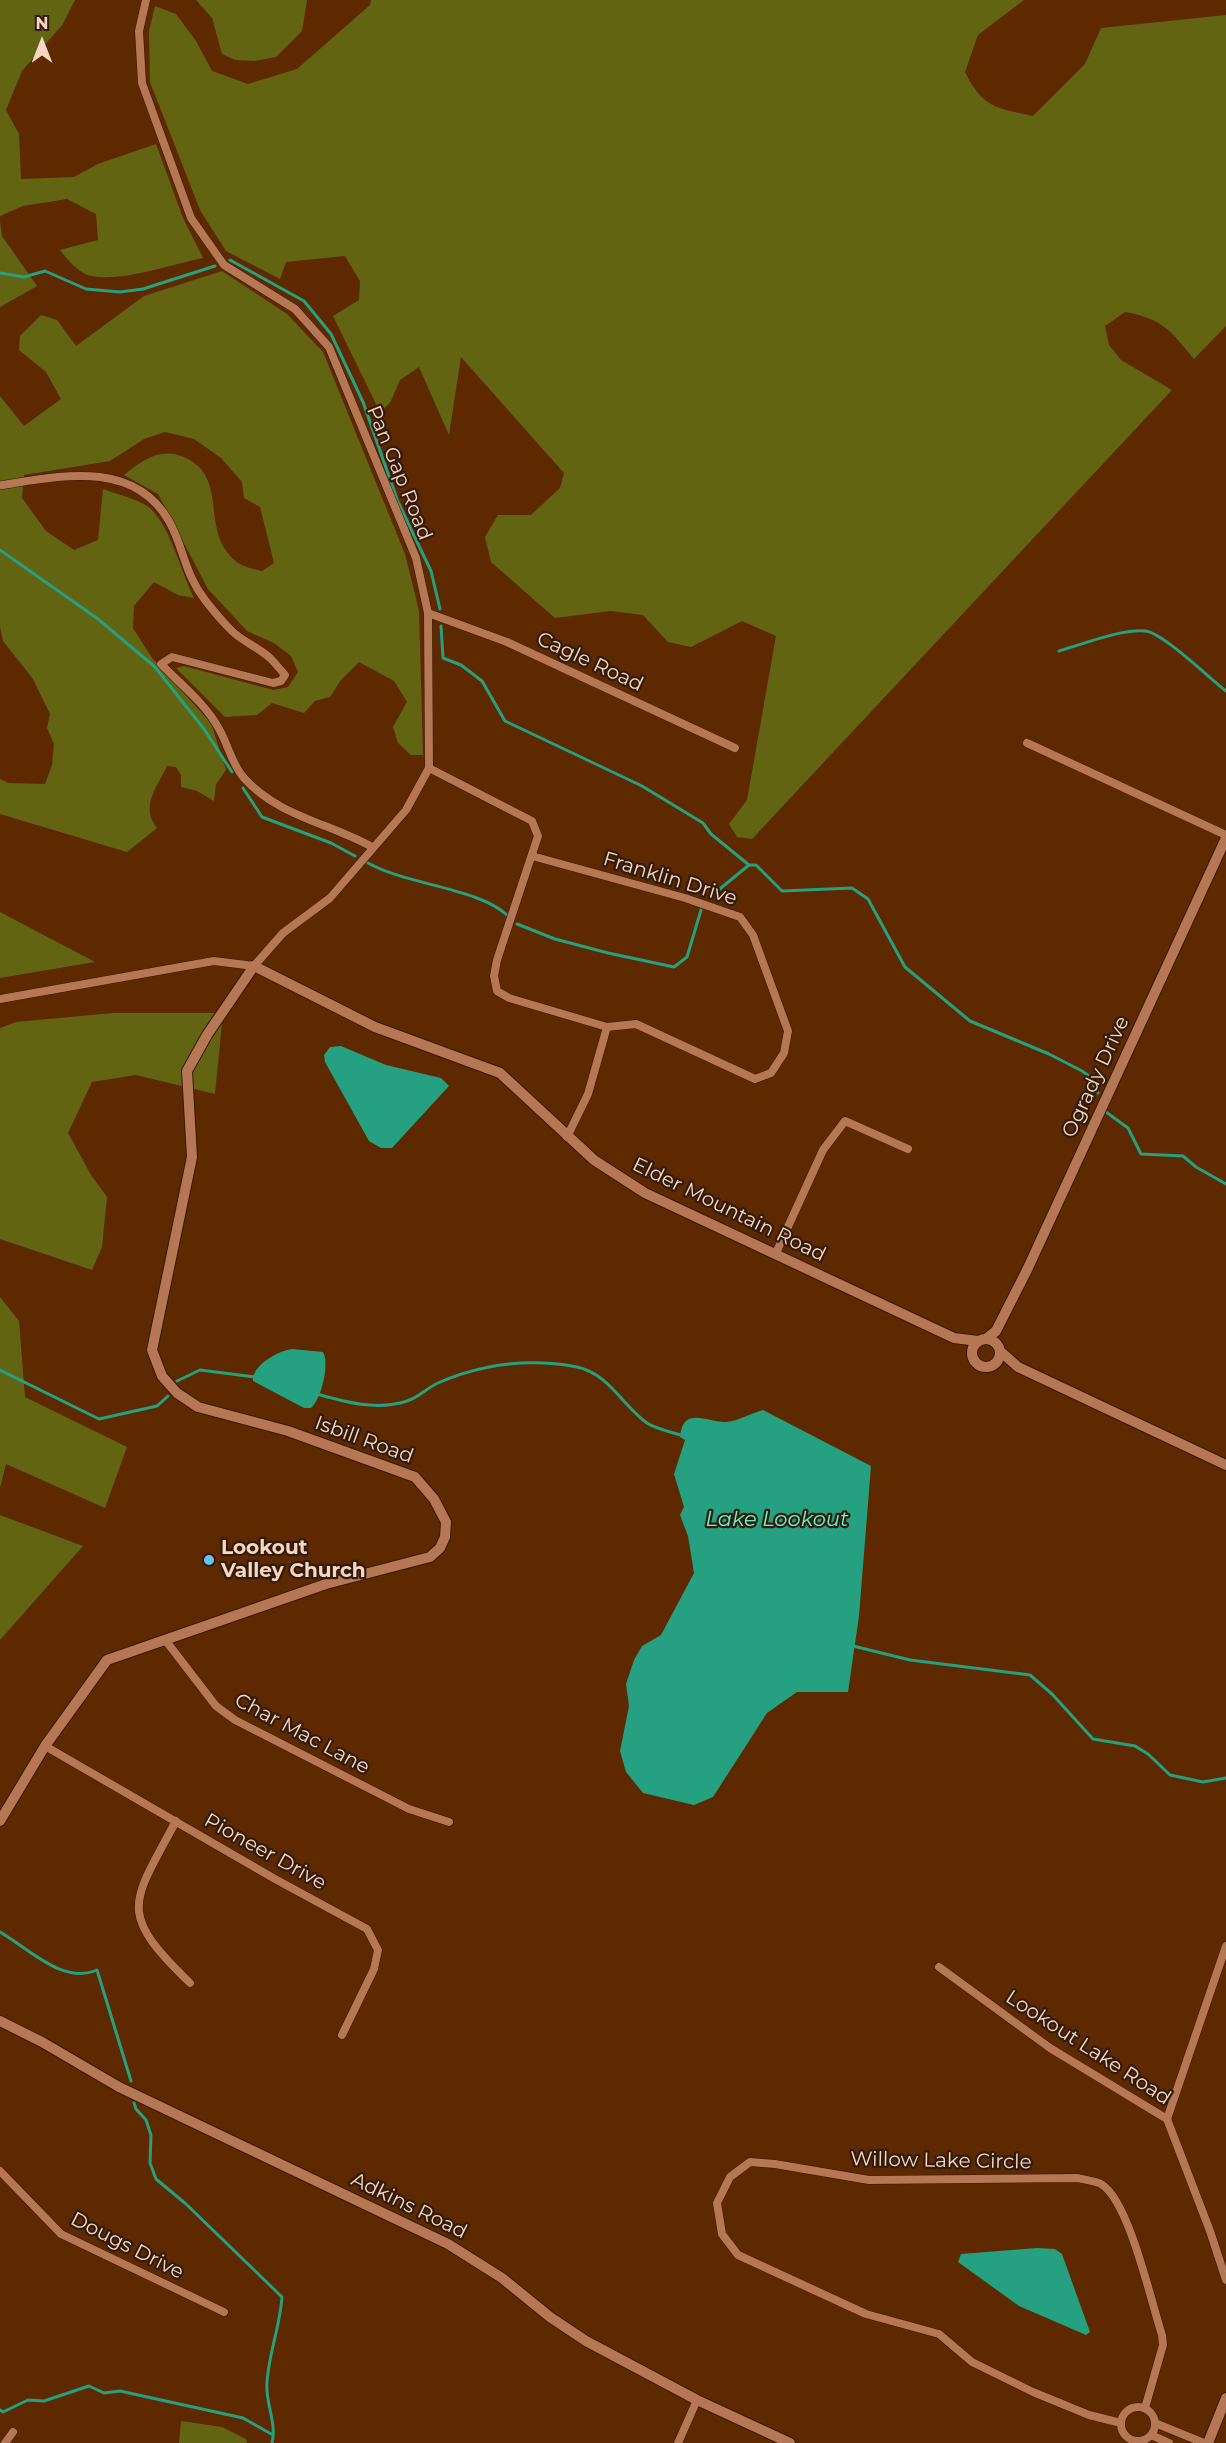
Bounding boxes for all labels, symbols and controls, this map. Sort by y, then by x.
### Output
north arrow [12,12,72,72]
text: N [36,14,48,33]
street label: Pan Gap Road [361,402,437,544]
street label: Cagle Road [533,627,647,697]
street label: Franklin Drive [600,847,740,911]
street label: Ogrady Drive [1057,1012,1135,1142]
street label: Elder Mountain Road [628,1153,830,1267]
street label: Isbill Road [311,1411,417,1469]
water label: Lake Lookout [705,1507,849,1533]
place label: Lookout Valley Church [221,1536,365,1583]
marker: Lookout Valley Church [202,1553,216,1567]
street label: Char Mac Lane [230,1688,374,1780]
street label: Pioneer Drive [200,1809,330,1895]
street label: Lookout Lake Road [1001,1986,1175,2110]
street label: Willow Lake Circle [850,2147,1032,2175]
street label: Adkins Road [347,2168,471,2244]
street label: Dougs Drive [66,2207,188,2285]

